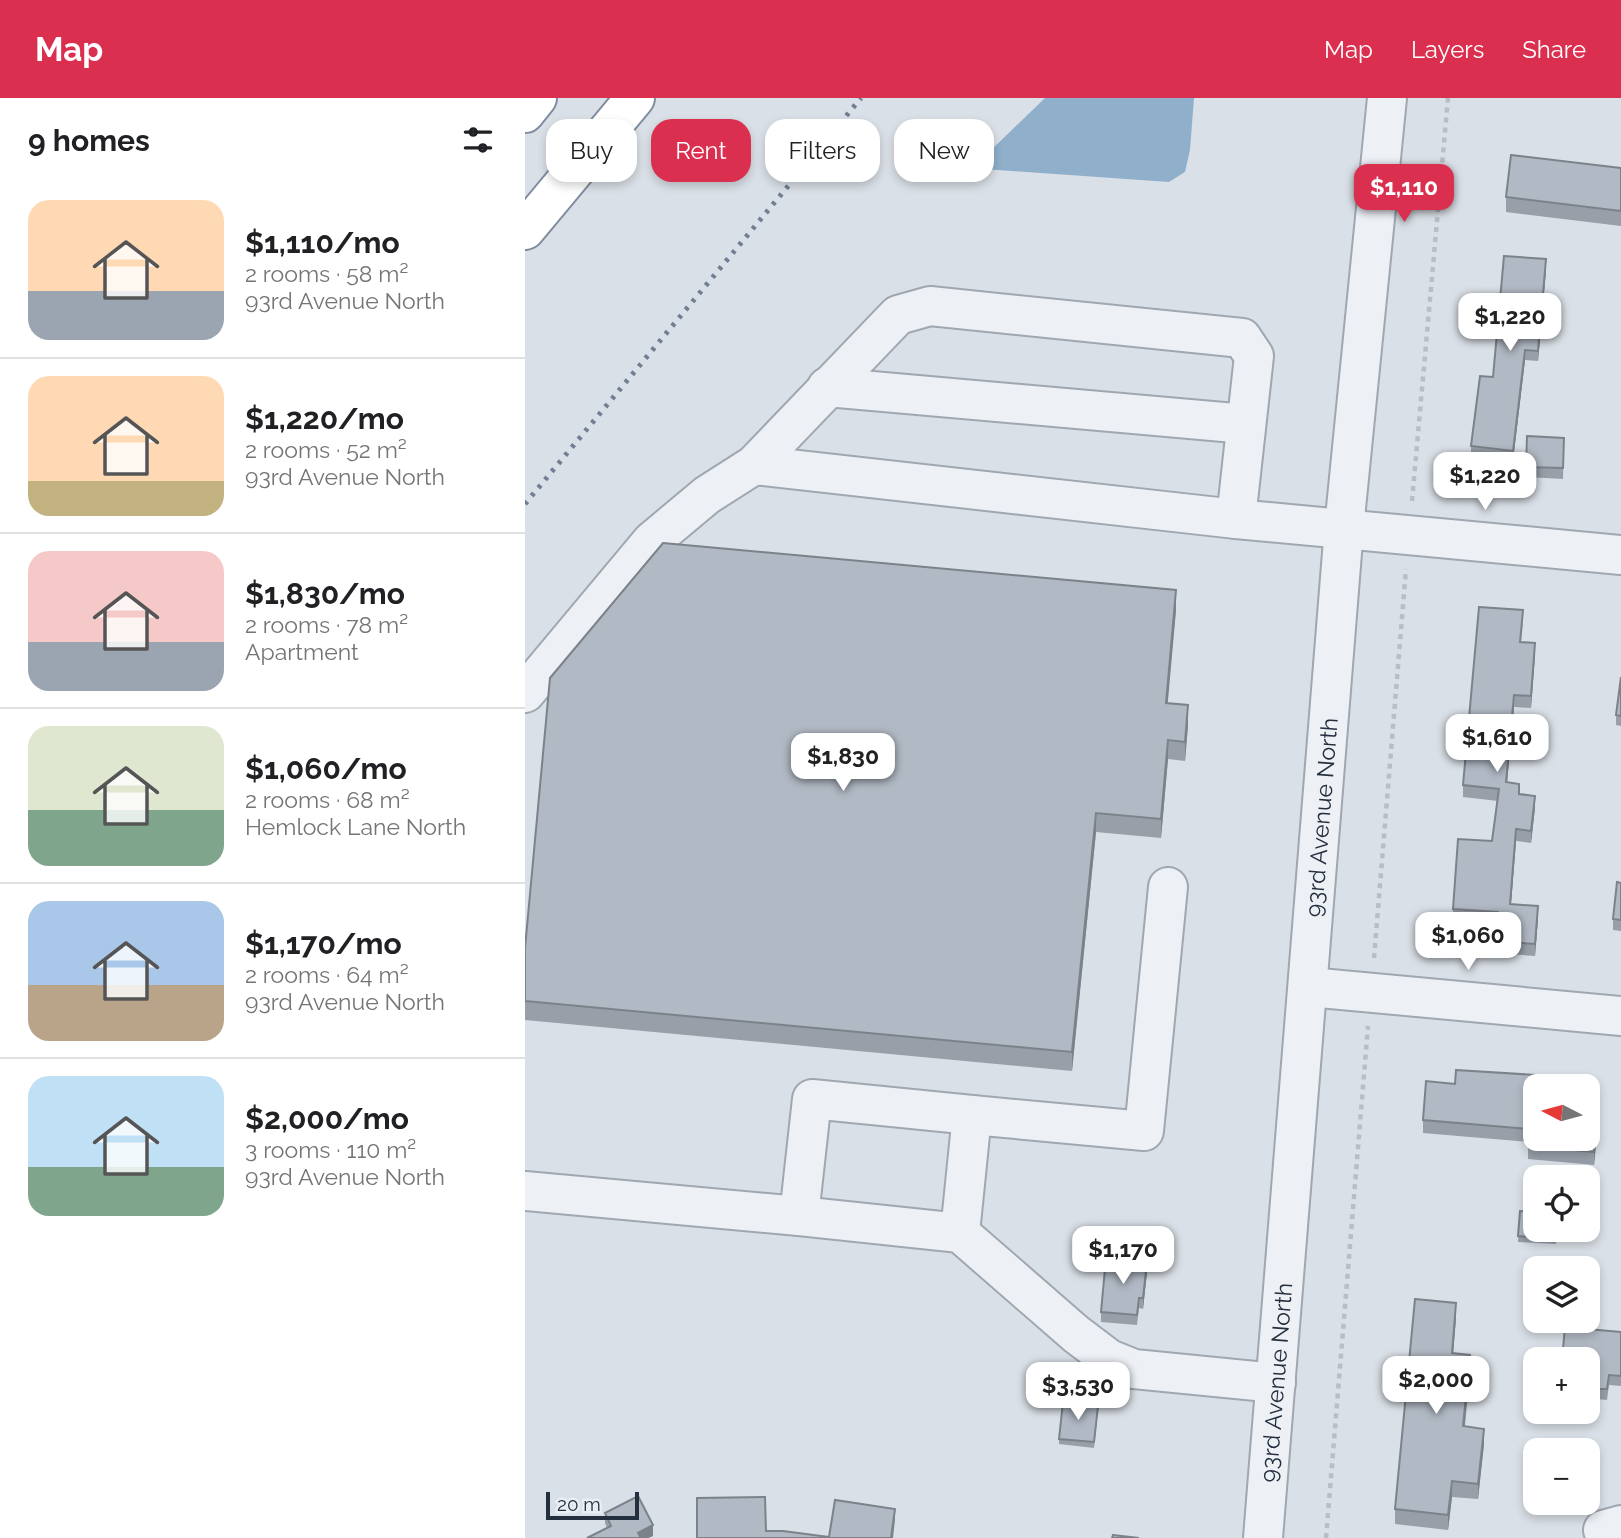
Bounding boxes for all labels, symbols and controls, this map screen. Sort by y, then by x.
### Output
text: Map [35,30,103,69]
text: Map [1324,35,1373,64]
text: Layers [1411,35,1484,64]
text: Share [1522,35,1586,64]
chip: Buy [546,119,637,182]
chip: Rent [651,119,751,182]
chip: Filters [765,119,880,182]
chip: New [894,119,994,182]
icon: filters [459,121,497,159]
text: 9 homes [28,123,150,158]
pin: $1,110 [1347,164,1461,224]
text: $1,110 [1370,173,1438,200]
text: $1,110/mo [245,225,400,260]
icon: home [84,228,168,312]
text: 2 rooms · 58 m² [245,260,408,287]
text: 93rd Avenue North [245,287,445,314]
pin: $1,220 [1453,294,1567,353]
text: $1,220 [1474,302,1546,329]
text: $1,220/mo [245,401,404,436]
icon: home [84,404,168,488]
text: 2 rooms · 52 m² [245,436,407,463]
pin: $1,220 [1428,452,1542,512]
text: $1,220 [1449,461,1521,488]
text: 93rd Avenue North [245,463,445,490]
text: $1,830/mo [245,576,405,611]
icon: home [84,579,168,663]
text: 2 rooms · 78 m² [245,611,408,638]
text: Apartment [245,638,359,665]
pin: $1,610 [1440,714,1554,774]
street label: 93rd Avenue North [1299,716,1342,918]
text: $1,610 [1462,723,1532,750]
pin: $1,830 [786,734,900,793]
text: $1,830 [807,742,879,769]
text: $1,060/mo [245,751,407,786]
icon: home [84,754,168,838]
text: 2 rooms · 68 m² [245,786,410,813]
text: Hemlock Lane North [245,813,466,840]
pin: $1,060 [1411,912,1525,972]
text: $1,060 [1431,921,1505,948]
text: $1,170/mo [245,926,402,961]
icon: home [84,929,168,1013]
text: 2 rooms · 64 m² [245,961,409,988]
text: 93rd Avenue North [245,988,445,1015]
north arrow [1523,1074,1599,1152]
map controls [1523,1074,1600,1515]
text: $2,000/mo [245,1101,409,1136]
icon: home [84,1104,168,1188]
text: 3 rooms · 110 m² [245,1136,416,1163]
text: 93rd Avenue North [245,1163,445,1190]
button: locate [1523,1165,1600,1242]
pin: $1,170 [1066,1226,1180,1286]
text: $1,170 [1088,1235,1158,1262]
button: layers [1523,1256,1600,1333]
street label: 93rd Avenue North [1254,1282,1297,1483]
button: + [1523,1347,1600,1424]
pin: $2,000 [1379,1356,1493,1416]
pin: $3,530 [1021,1362,1135,1422]
text: $2,000 [1398,1365,1474,1392]
text: $3,530 [1042,1371,1114,1398]
button: − [1523,1438,1600,1515]
scale bar [546,1489,639,1521]
text: 20 m [557,1493,601,1515]

